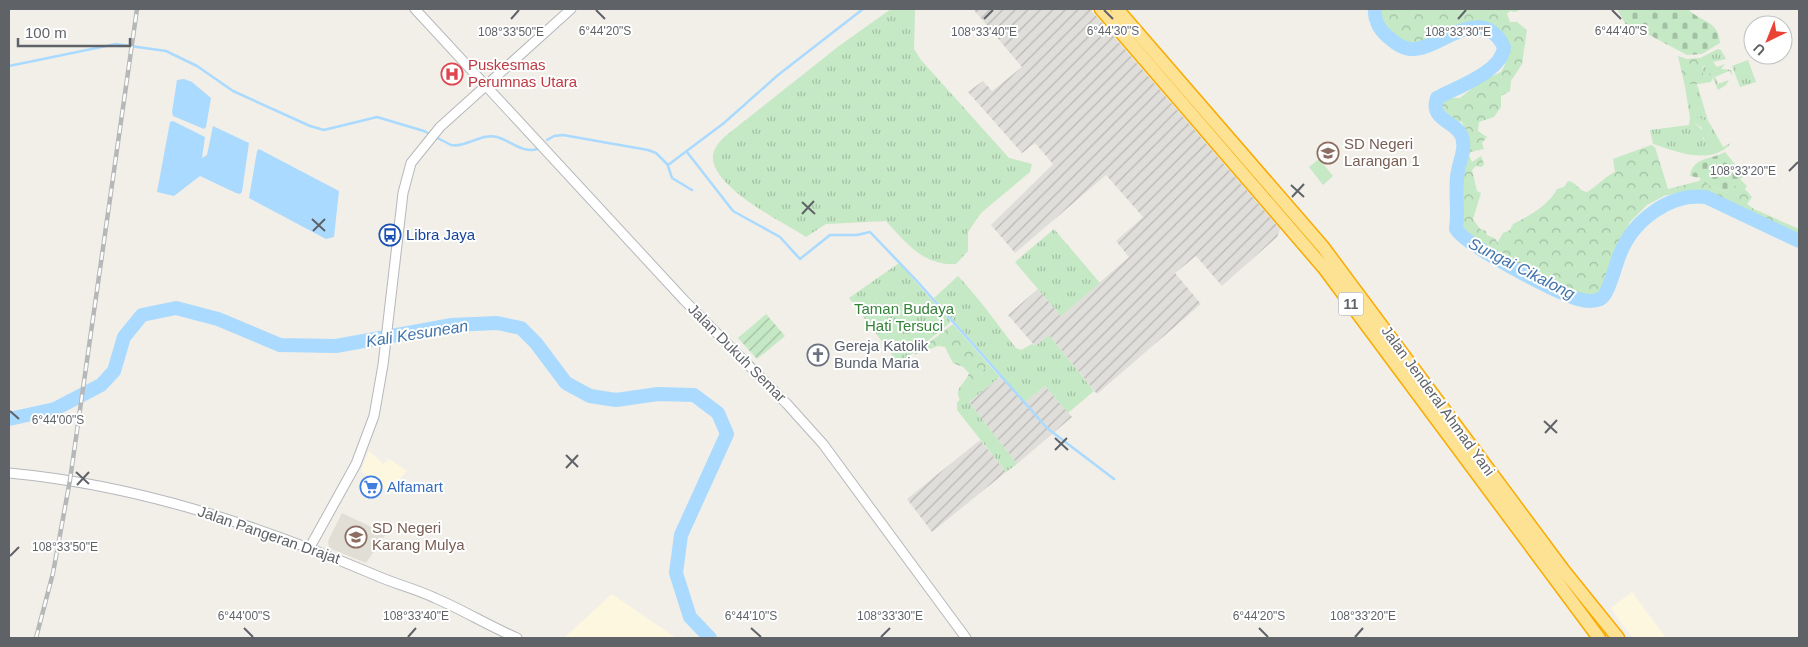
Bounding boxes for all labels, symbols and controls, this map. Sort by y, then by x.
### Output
scale bar [18,15,130,47]
north arrow [1743,15,1793,65]
text: 100 m [25,24,67,41]
text: 6°44'20"S [579,24,631,38]
text: 6°44'30"S [1087,24,1139,38]
text: 6°44'40"S [1595,24,1647,38]
text: 108°33'50"E [478,25,544,39]
text: 108°33'40"E [951,25,1017,39]
text: 108°33'30"E [1425,25,1491,39]
text: U [1750,40,1768,59]
place label: Puskesmas Perumnas Utara [468,56,578,90]
hospital icon: Puskesmas Perumnas Utara [440,62,464,86]
place label: SD Negeri Larangan 1 [1344,135,1420,169]
school or university icon: SD Negeri Larangan 1 [1316,141,1340,165]
text: 108°33'20"E [1710,164,1776,178]
bus stop icon: Libra Jaya [378,223,402,247]
place label: Libra Jaya [406,226,476,243]
water label: Sungai Cikalong [1466,234,1578,303]
road number: 11 [1338,292,1364,316]
street label: Jalan Dukuh Semar [685,300,790,405]
park label: Taman Budaya Hati Tersuci [854,300,955,334]
water label: Kali Kesunean [365,317,469,350]
street label: Jalan Jenderal Ahmad Yani [1378,322,1499,479]
place label: Gereja Katolik Bunda Maria [834,337,929,371]
church icon: Gereja Katolik Bunda Maria [806,343,830,367]
text: 6°44'00"S [32,413,84,427]
supermarket icon: Alfamart [359,475,383,499]
place label: Alfamart [387,478,444,495]
street label: Jalan Pangeran Drajat [196,502,343,567]
place label: SD Negeri Karang Mulya [372,519,465,553]
school or university icon: SD Negeri Karang Mulya [344,525,368,549]
text: 108°33'50"E [32,540,98,554]
text: 6°44'00"S [218,609,270,623]
text: 108°33'40"E [383,609,449,623]
text: 6°44'10"S [725,609,777,623]
text: 108°33'30"E [857,609,923,623]
text: 6°44'20"S [1233,609,1285,623]
text: 108°33'20"E [1330,609,1396,623]

